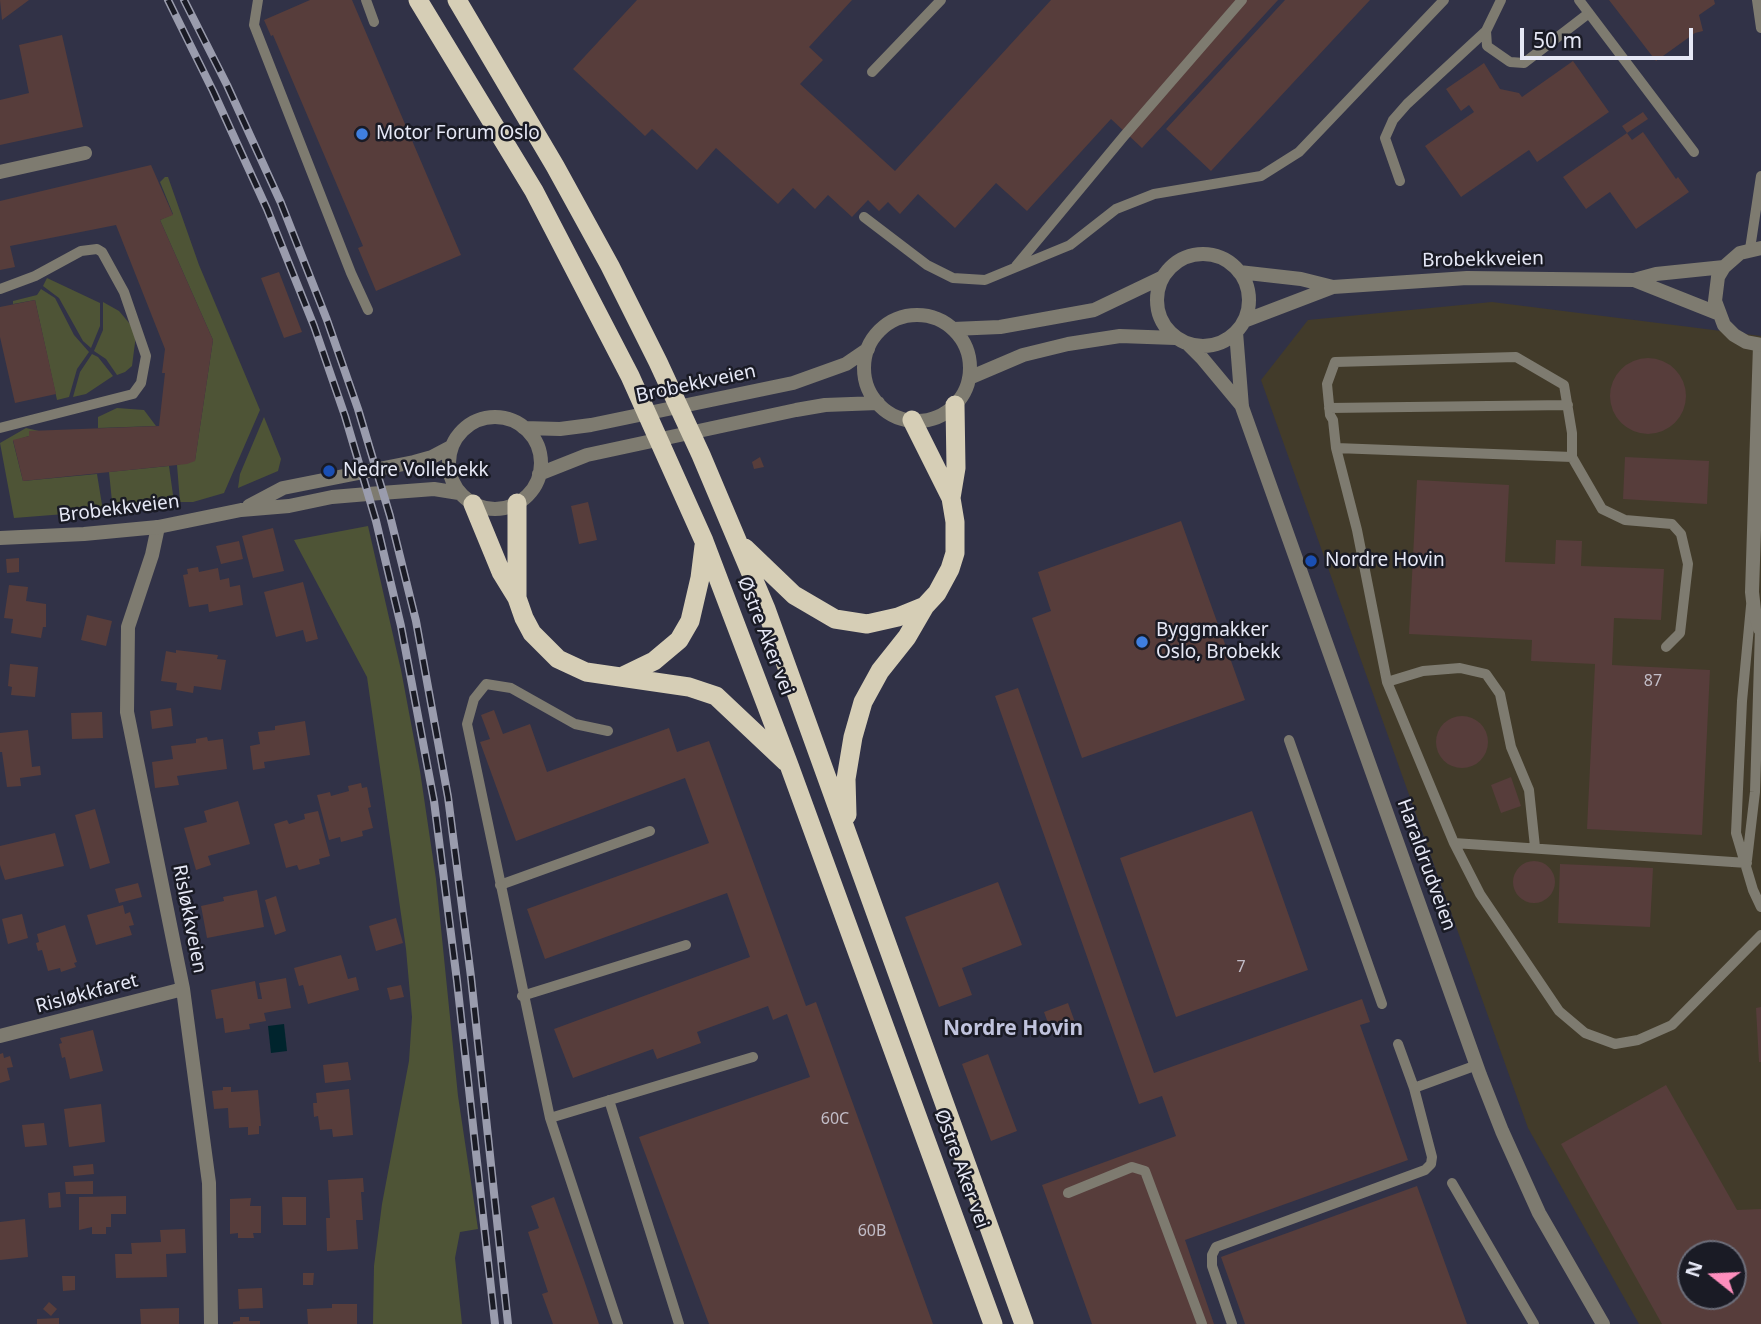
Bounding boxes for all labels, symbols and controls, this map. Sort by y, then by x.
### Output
scale bar [1523,14,1696,58]
text: 50 m [1533,26,1582,54]
place label: Motor Forum Oslo [376,123,540,145]
marker: Motor Forum Oslo [354,126,370,142]
street label: Brobekkveien [1422,248,1544,272]
street label: Brobekkveien [634,360,758,408]
place label: Nedre Vollebekk [343,460,489,482]
marker: Nedre Vollebekk [321,463,337,479]
street label: Brobekkveien [57,490,181,528]
place label: Nordre Hovin [1325,550,1445,572]
marker: Nordre Hovin [1303,553,1319,569]
street label: Østre Aker vei [732,574,798,698]
place label: Byggmakker Oslo, Brobekk [1156,620,1280,664]
marker: Byggmakker Oslo, Brobekk [1134,634,1150,650]
house number: 87 [1644,671,1662,691]
street label: Haraldrudveien [1392,796,1460,934]
street label: Risløkkveien [167,863,211,975]
house number: 7 [1236,957,1246,977]
street label: Risløkkfaret [33,969,141,1019]
district label: Nordre Hovin [943,1016,1083,1042]
street label: Østre Aker vei [929,1106,993,1232]
house number: 60C [821,1109,849,1129]
house number: 60B [858,1221,886,1241]
north arrow [1677,1240,1747,1310]
text: N [1679,1258,1709,1281]

